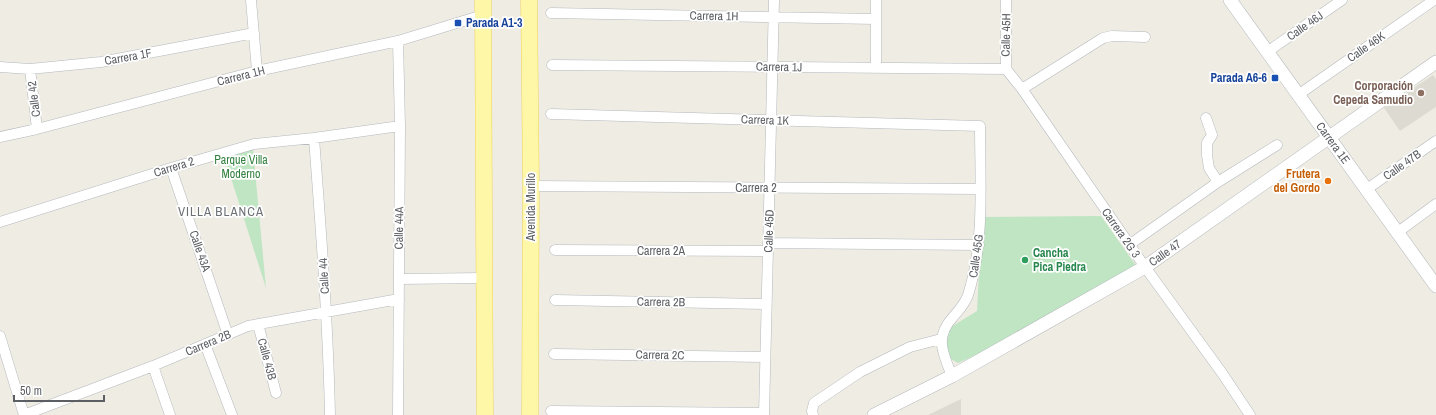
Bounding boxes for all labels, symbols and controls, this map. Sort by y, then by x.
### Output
street label: Carrera 1H [690,8,738,24]
street label: Calle 46J [1284,8,1326,44]
street label: Calle 45H [998,13,1014,57]
place label: Parada A1-3 [466,15,523,31]
marker: Parada A1-3 [453,18,463,28]
street label: Calle 46K [1344,28,1388,66]
street label: Carrera 1F [103,45,153,69]
street label: Carrera 1J [756,59,802,75]
street label: Carrera 1H [215,62,267,90]
place label: Parada A6-6 [1210,70,1268,86]
marker: Parada A6-6 [1270,73,1280,83]
place label: Corporación Cepeda Samudio [1333,78,1413,108]
street label: Calle 42 [24,80,44,118]
marker: Corporación Cepeda Samudio [1416,88,1426,98]
street label: Carrera 1K [741,111,790,129]
street label: Carrera 1E [1312,119,1354,167]
street label: Calle 47B [1380,146,1424,184]
park label: Parque Villa Moderno [214,152,268,182]
street label: Carrera 2 [152,153,196,181]
place label: Frutera del Gordo [1274,166,1321,196]
street label: Avenida Murillo [523,173,539,242]
marker: Frutera del Gordo [1323,176,1333,186]
street label: Carrera 2 [735,180,777,196]
district label: VILLA BLANCA [178,203,264,220]
street label: Carrera 2G 3 [1098,205,1144,261]
street label: Calle 44A [391,206,407,249]
street label: Calle 45D [760,209,778,253]
street label: Calle 43A [185,228,215,274]
street label: Calle 45G [965,233,987,279]
street label: Calle 47 [1146,236,1185,270]
street label: Carrera 2A [637,243,685,259]
place label: Cancha Pica Piedra [1033,245,1087,275]
marker: Cancha Pica Piedra [1020,255,1030,265]
street label: Calle 44 [315,257,333,294]
street label: Carrera 2B [637,294,686,310]
street label: Carrera 2B [183,326,234,360]
street label: Calle 43B [254,336,280,382]
street label: Carrera 2C [636,347,684,363]
scale bar [14,377,104,403]
text: 50 m [20,383,42,399]

